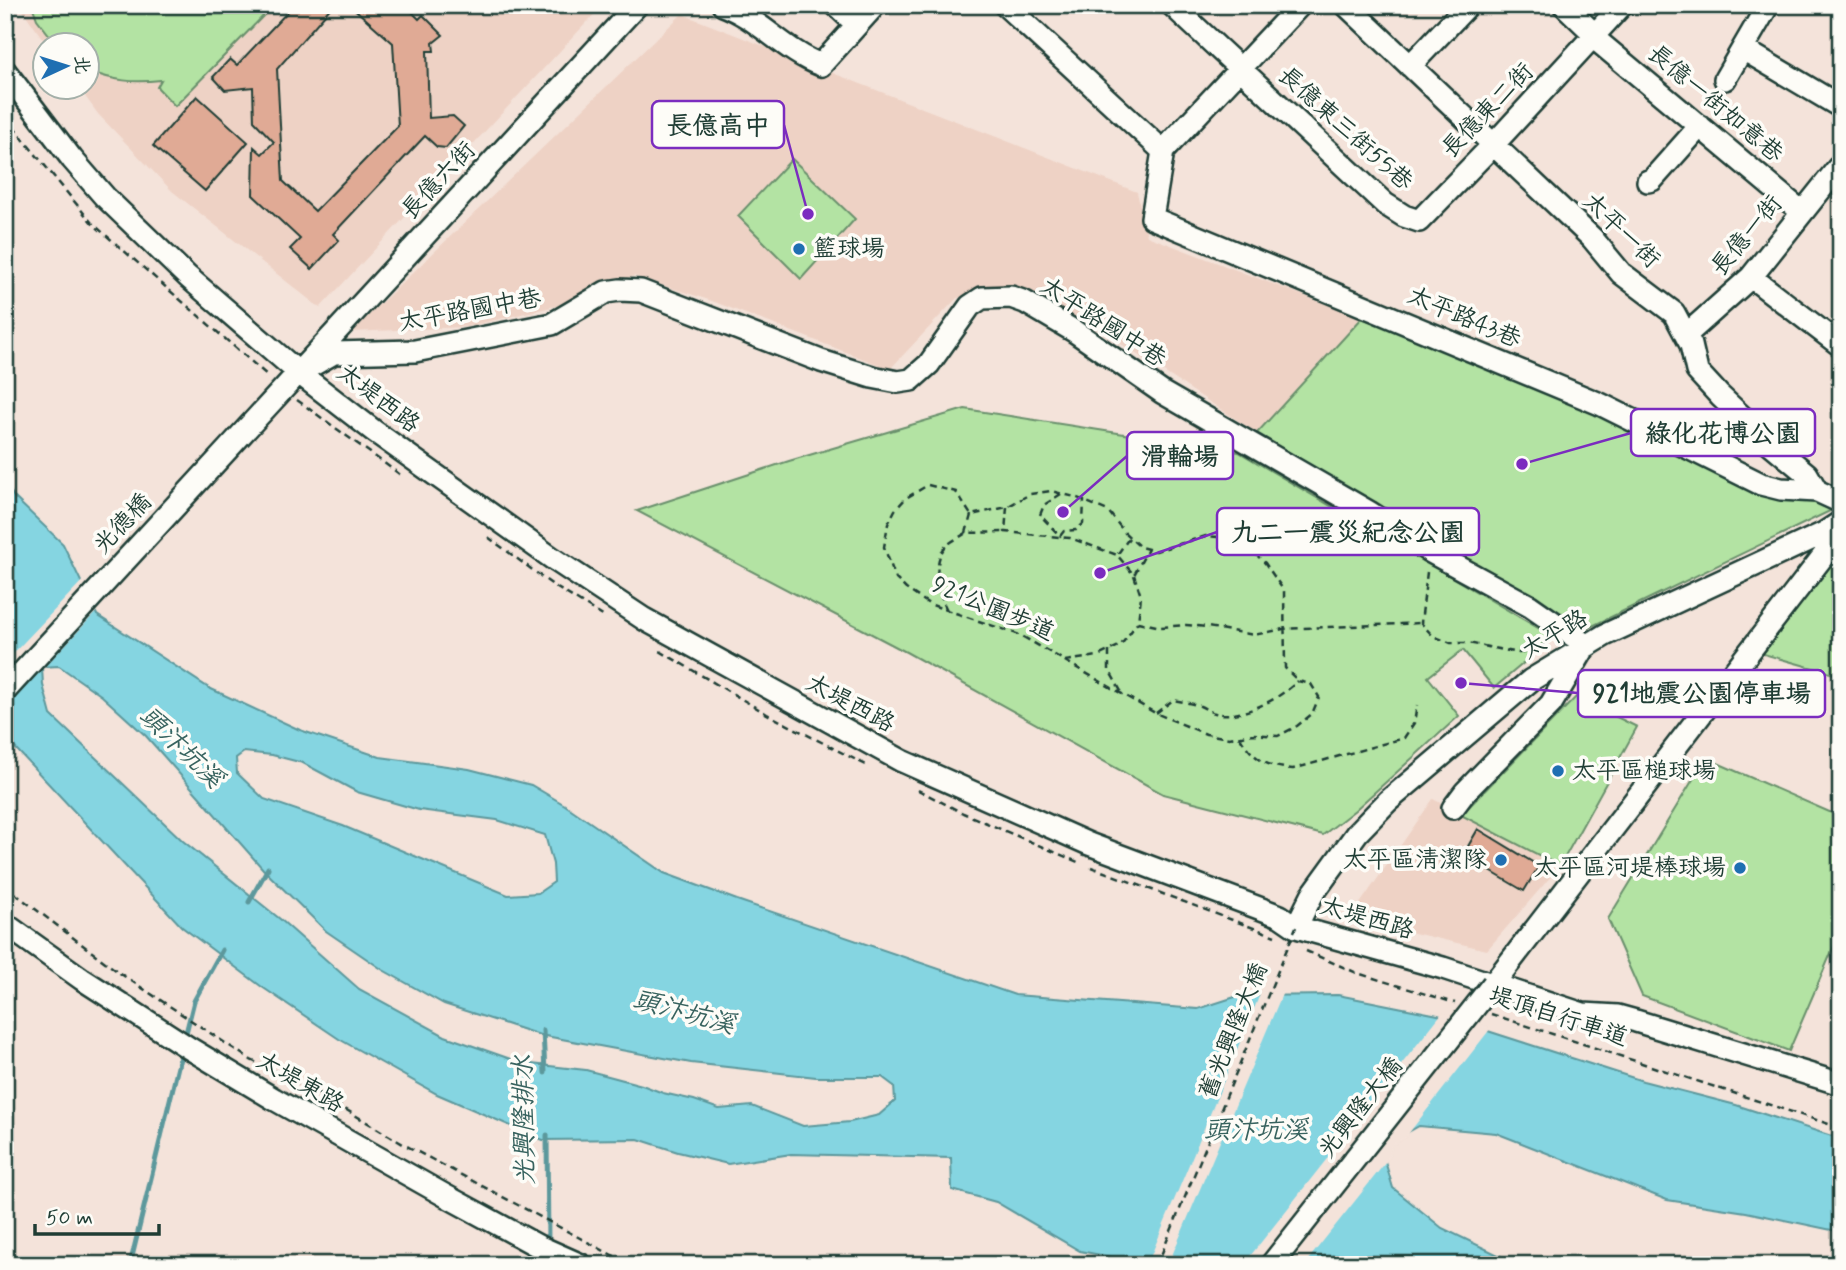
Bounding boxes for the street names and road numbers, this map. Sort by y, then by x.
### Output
street label: 長億一街如意巷 [1641,38,1789,170]
street label: 長億東二街 [1435,57,1541,165]
street label: 長億東三街55巷 [1271,60,1419,198]
street label: 長億六街 [395,135,483,227]
street label: 太平一街 [1576,187,1666,275]
street label: 長億一街 [1704,189,1790,283]
street label: 太平路國中巷 [1034,271,1172,375]
street label: 太平路43巷 [1403,280,1525,356]
street label: 太平路國中巷 [396,283,544,339]
street label: 太堤西路 [330,358,426,440]
street label: 光德橋 [87,487,159,561]
street label: 921公園步道 [927,569,1059,649]
street label: 太平路 [1516,603,1594,667]
street label: 太堤西路 [800,668,900,740]
street label: 太堤西路 [1317,891,1417,947]
street label: 舊光興隆大橋 [1193,958,1275,1104]
street label: 堤頂自行車道 [1485,980,1631,1054]
street label: 太堤東路 [251,1046,349,1120]
street label: 光興隆大橋 [1312,1051,1410,1165]

